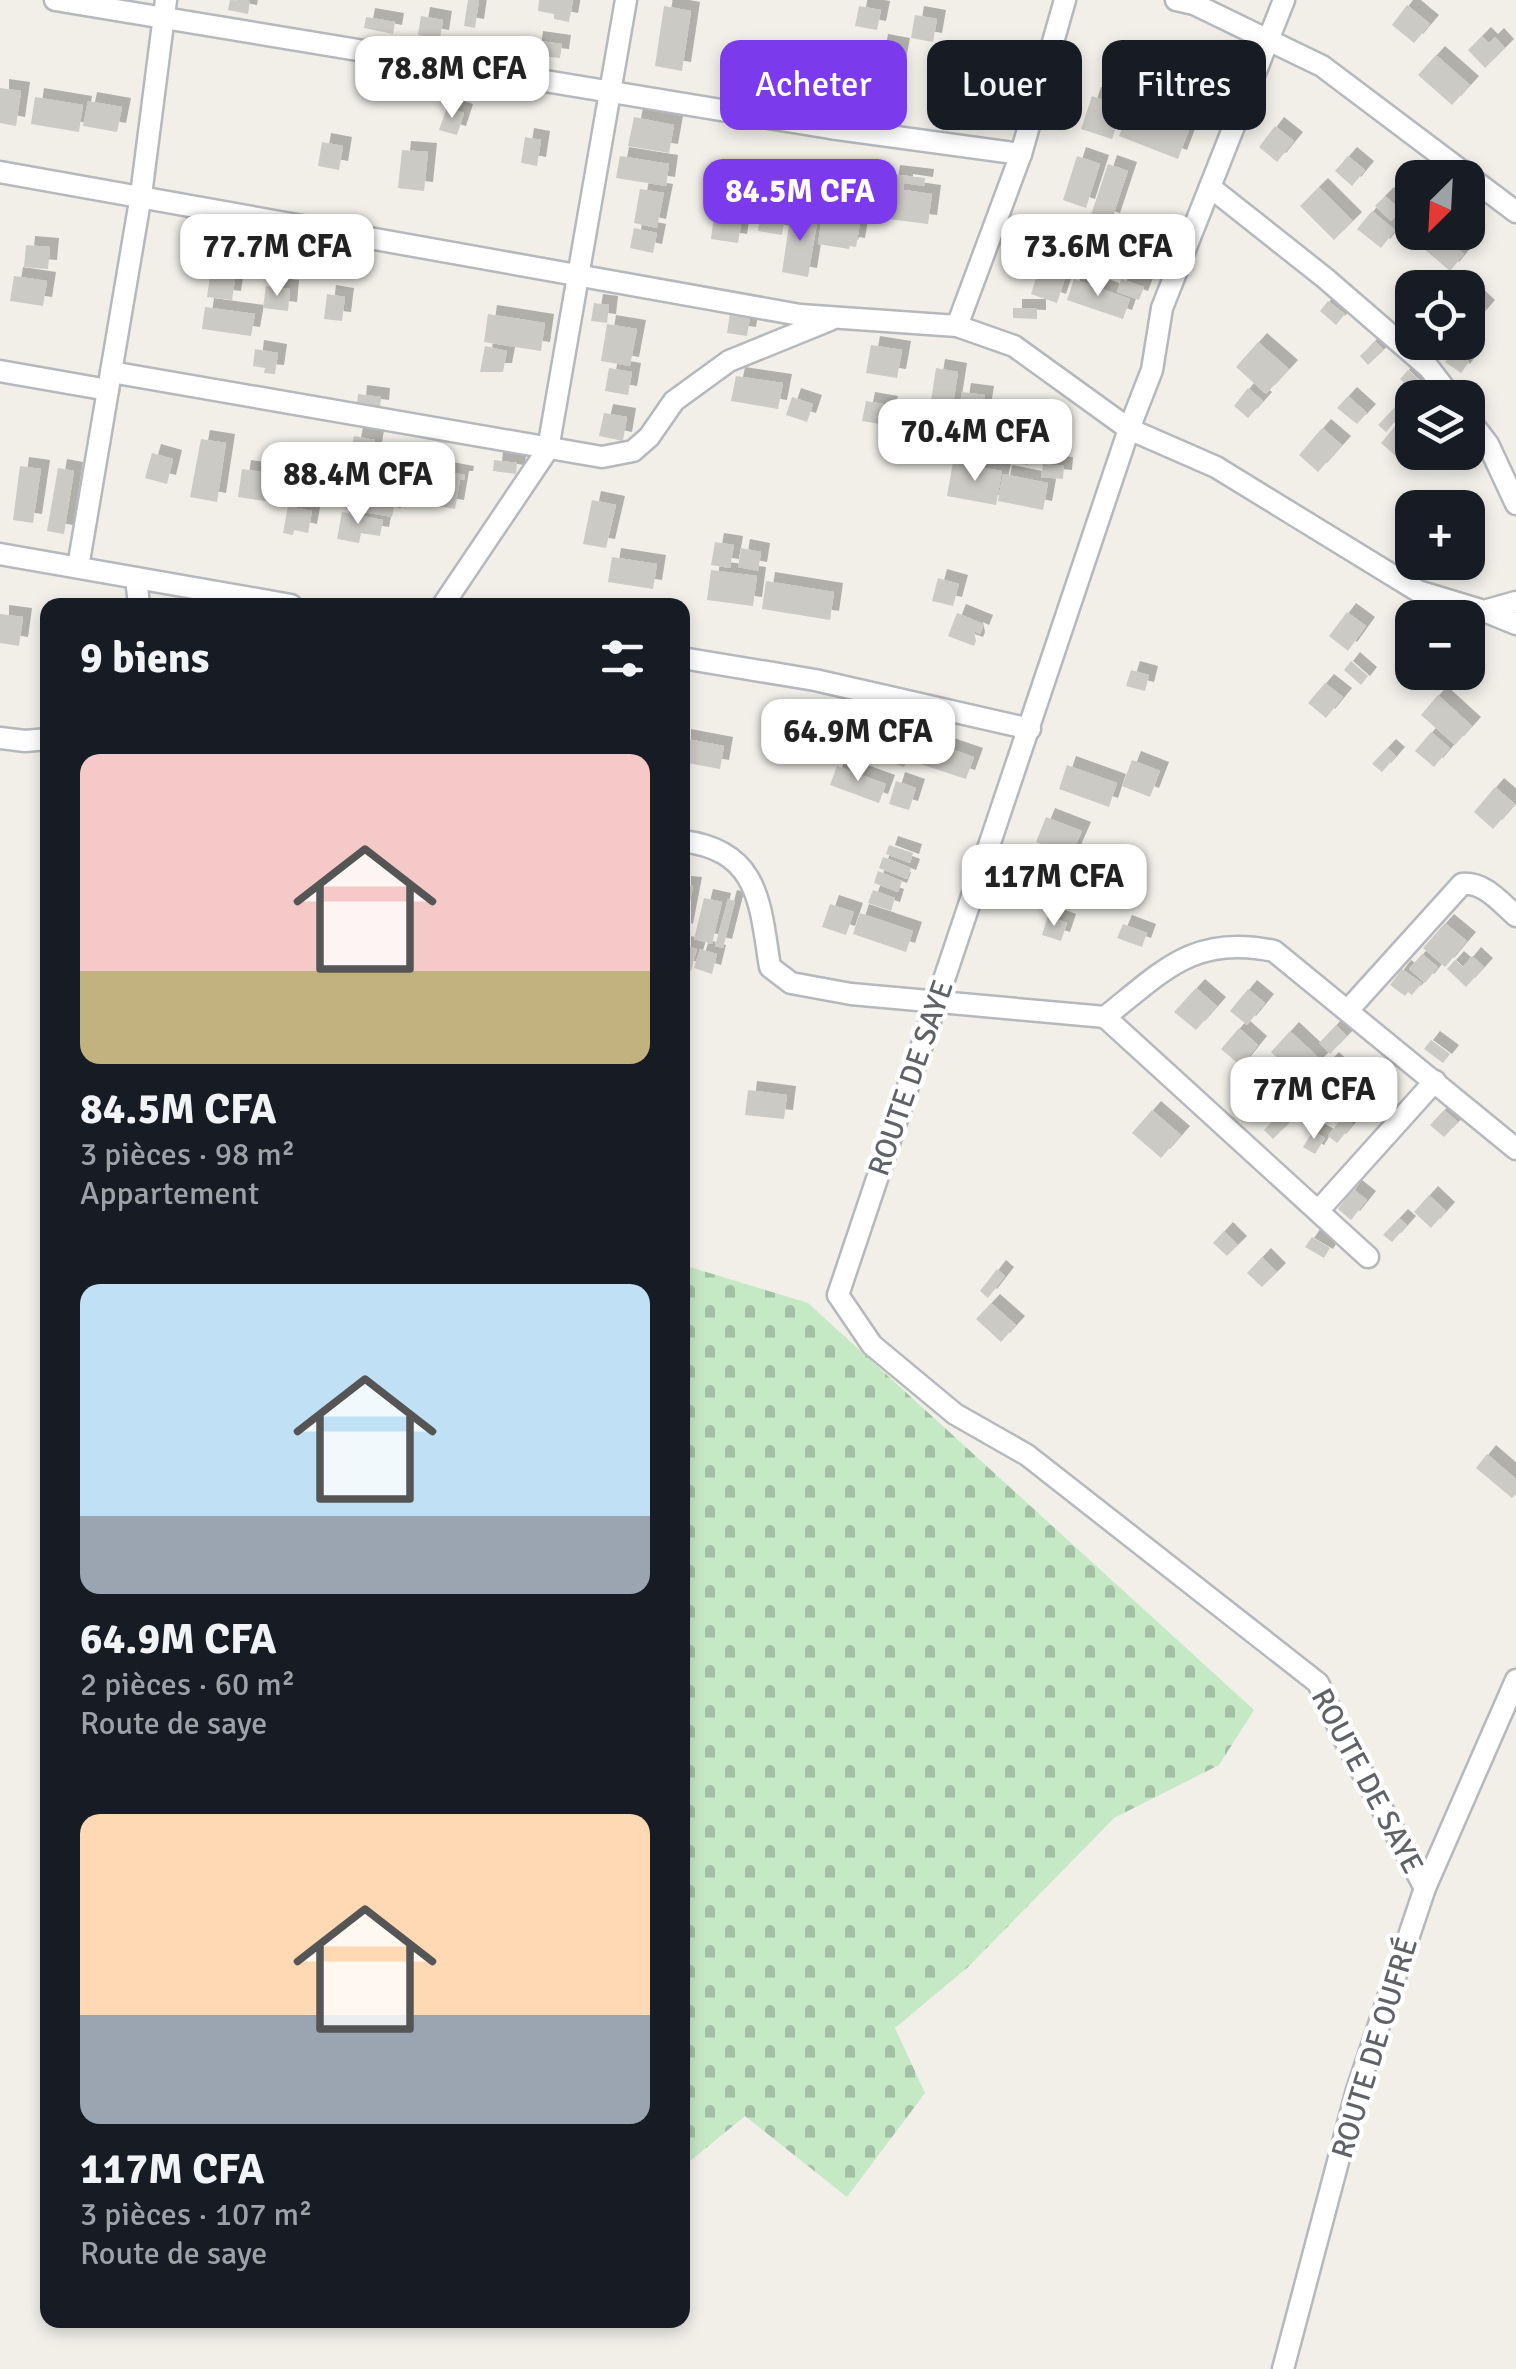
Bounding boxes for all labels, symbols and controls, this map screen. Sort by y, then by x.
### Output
pin: 78.8M CFA [338,36,566,121]
chip: Acheter [720,40,907,130]
chip: Louer [927,40,1082,130]
chip: Filtres [1102,40,1266,130]
text: 78.8M CFA [377,49,527,88]
pin: 84.5M CFA [686,159,914,244]
north arrow [1395,160,1485,250]
map controls [1395,160,1485,690]
text: 84.5M CFA [725,172,875,211]
pin: 77.7M CFA [163,214,391,299]
pin: 73.6M CFA [984,214,1212,299]
text: 77.7M CFA [202,227,352,266]
text: 73.6M CFA [1023,227,1173,266]
button: locate [1395,270,1485,360]
button: layers [1395,380,1485,470]
pin: 70.4M CFA [861,399,1089,484]
text: 70.4M CFA [900,412,1050,451]
pin: 88.4M CFA [244,442,472,527]
text: 88.4M CFA [283,455,433,494]
button: + [1395,490,1485,580]
button: − [1395,600,1485,690]
icon: filters [595,631,650,686]
text: 9 biens [80,633,209,684]
pin: 64.9M CFA [744,699,972,784]
text: 64.9M CFA [783,712,933,751]
icon: home [275,819,455,999]
pin: 117M CFA [951,844,1157,929]
text: 117M CFA [984,857,1124,896]
street label: ROUTE DE SAYE [860,975,962,1181]
pin: 77M CFA [1222,1057,1406,1142]
text: 77M CFA [1252,1070,1376,1109]
text: 84.5M CFA [80,1084,276,1135]
text: 3 pièces · 98 m² [80,1135,295,1174]
text: Appartement [80,1174,259,1213]
icon: home [275,1349,455,1529]
text: 64.9M CFA [80,1614,276,1665]
text: 2 pièces · 60 m² [80,1665,295,1704]
street label: ROUTE DE SAYE [1303,1682,1431,1880]
text: Route de saye [80,1704,267,1743]
icon: home [275,1879,455,2059]
street label: ROUTE DE OUFRÉ [1324,1933,1426,2163]
text: 117M CFA [80,2144,264,2195]
text: 3 pièces · 107 m² [80,2195,313,2234]
text: Route de saye [80,2234,267,2273]

